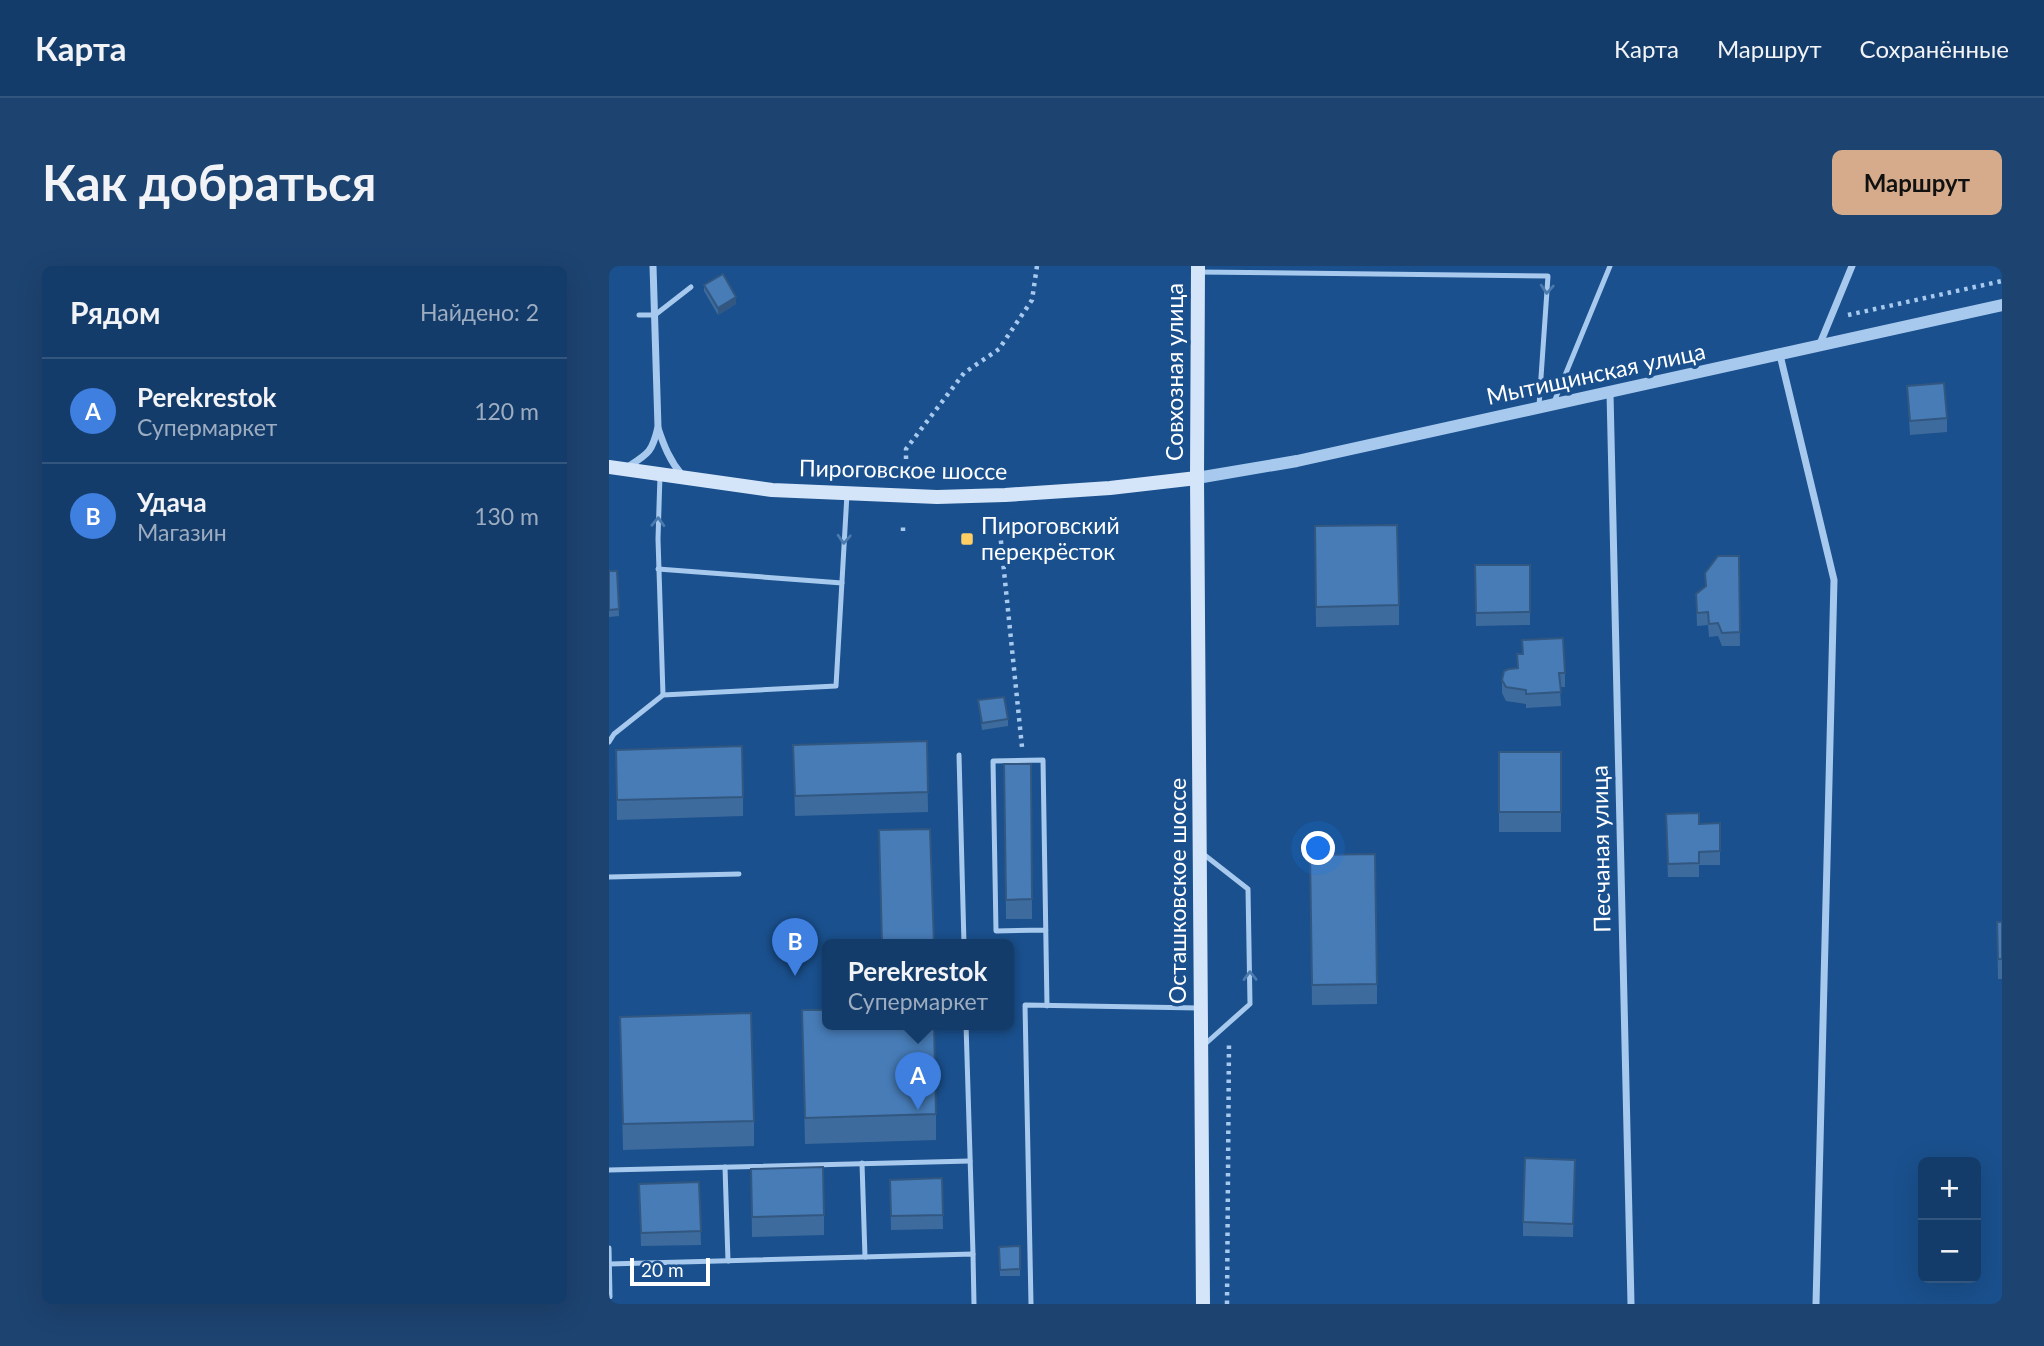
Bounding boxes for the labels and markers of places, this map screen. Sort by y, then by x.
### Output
place label: Пироговский перекрёсток [981,511,1120,565]
marker: Пироговский перекрёсток [959,531,975,547]
pin: B [772,918,818,976]
pin: A [895,1052,941,1110]

